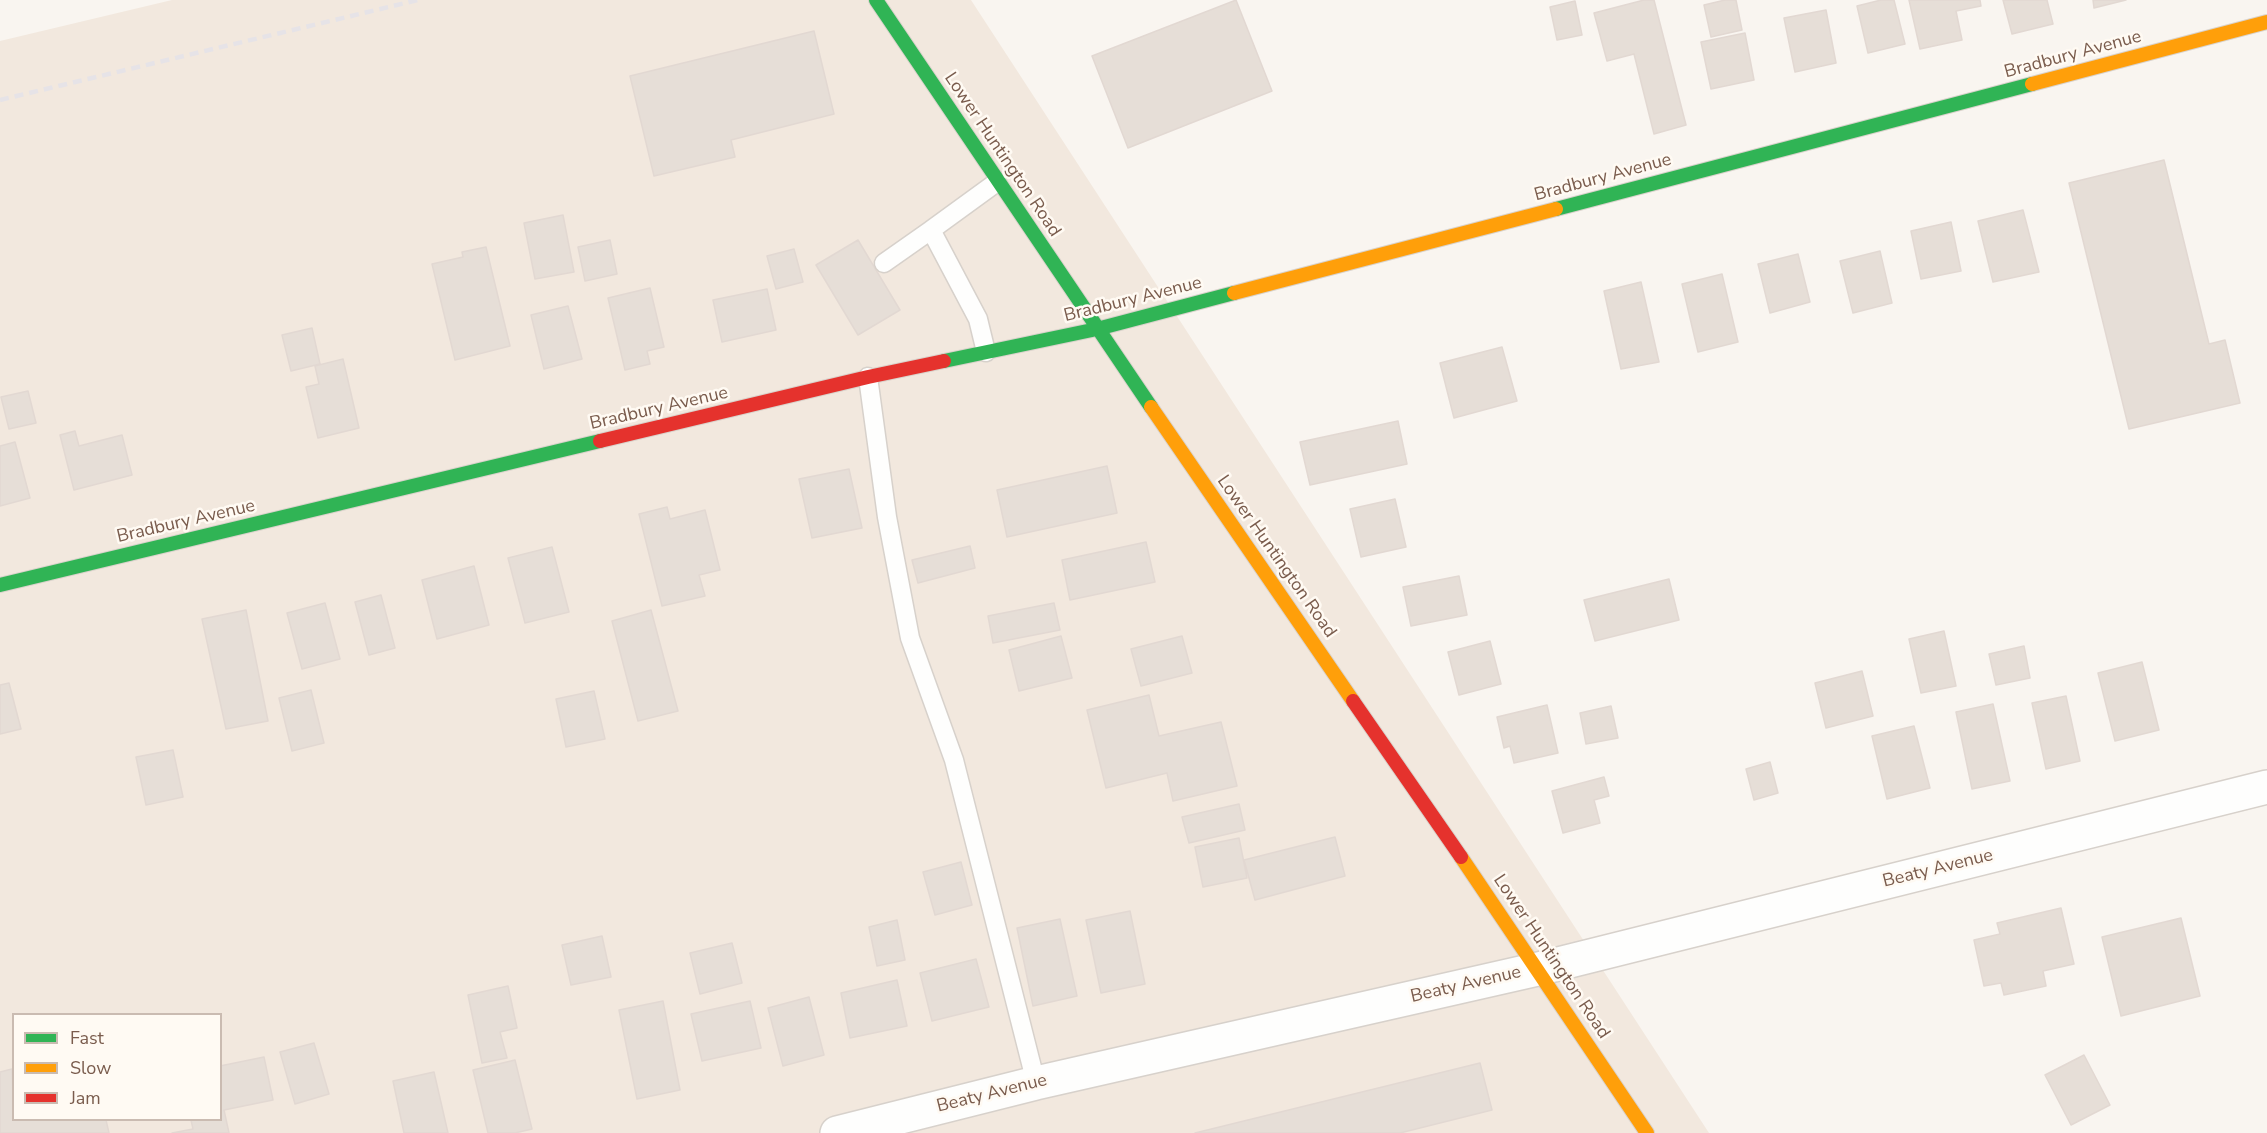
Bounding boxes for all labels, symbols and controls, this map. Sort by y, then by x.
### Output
street label: Bradbury Avenue [2002,26,2144,84]
street label: Lower Huntington Road [939,69,1065,241]
street label: Bradbury Avenue [1532,149,1674,207]
street label: Bradbury Avenue [1062,272,1204,328]
street label: Bradbury Avenue [588,383,730,435]
street label: Lower Huntington Road [1212,472,1340,642]
street label: Bradbury Avenue [115,496,257,548]
street label: Beaty Avenue [1881,845,1995,893]
street label: Lower Huntington Road [1488,871,1614,1043]
street label: Beaty Avenue [1409,962,1523,1008]
legend [12,1013,222,1121]
text: Fast [70,1026,104,1050]
text: Slow [70,1056,111,1080]
street label: Beaty Avenue [935,1070,1049,1118]
text: Jam [70,1086,101,1110]

